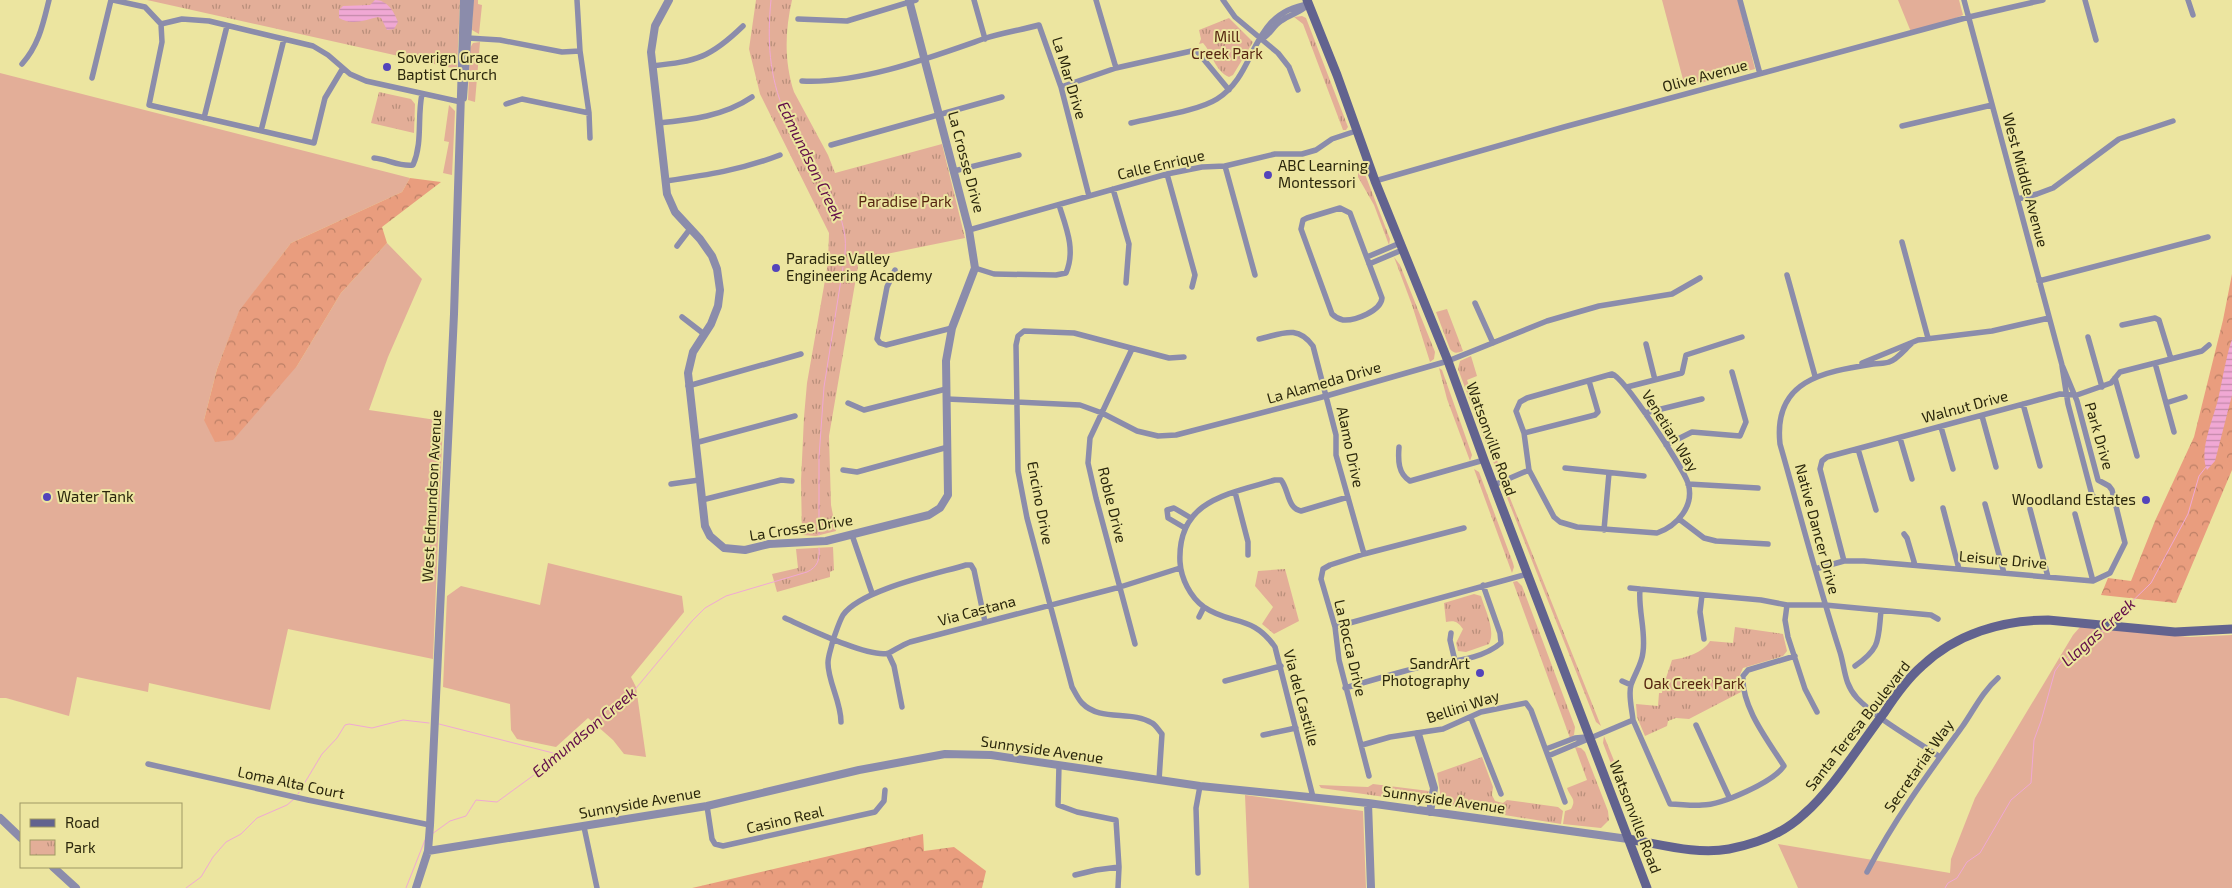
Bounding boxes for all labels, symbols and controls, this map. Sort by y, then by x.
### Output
park label: Mill Creek Park [1191,27,1263,62]
street label: La Mar Drive [1049,34,1091,121]
place label: Soverign Grace Baptist Church [397,48,499,83]
street label: Olive Avenue [1660,55,1749,95]
marker: Soverign Grace Baptist Church [381,61,393,73]
water label: Edmundson Creek [774,98,849,223]
street label: La Crosse Drive [945,109,989,215]
street label: West Middle Avenue [1999,111,2053,249]
street label: Calle Enrique [1115,145,1206,183]
place label: ABC Learning Montessori [1278,156,1369,191]
marker: ABC Learning Montessori [1262,169,1274,181]
park label: Paradise Park [858,192,952,210]
place label: Paradise Valley Engineering Academy [786,249,933,284]
marker: Paradise Valley Engineering Academy [770,262,782,274]
street label: La Alameda Drive [1265,357,1383,407]
street label: Watsonville Road [1463,379,1521,498]
street label: Venetian Way [1639,386,1703,475]
street label: Walnut Drive [1920,386,2010,426]
street label: Park Drive [2082,400,2118,472]
street label: Alamo Drive [1334,405,1368,489]
street label: West Edmundson Avenue [417,409,445,583]
street label: Encino Drive [1024,460,1058,546]
street label: Native Dancer Drive [1792,462,1844,596]
street label: Roble Drive [1095,465,1131,545]
place label: Water Tank [57,487,134,505]
place label: Woodland Estates [2012,490,2136,508]
marker: Water Tank [41,491,53,503]
marker: Woodland Estates [2140,494,2152,506]
street label: La Crosse Drive [748,510,854,544]
street label: Leisure Drive [1958,546,2048,572]
street label: Via Castana [936,591,1018,629]
water label: Llagas Creek [2057,594,2139,670]
street label: La Rocca Drive [1331,598,1371,698]
street label: Via del Castille [1280,647,1324,748]
place label: SandrArt Photography [1382,654,1470,689]
street label: Santa Teresa Boulevard [1801,657,1914,794]
marker: SandrArt Photography [1474,667,1486,679]
park label: Oak Creek Park [1643,674,1745,692]
water label: Edmundson Creek [528,682,640,781]
street label: Bellini Way [1424,686,1502,726]
street label: Secretariat Way [1880,716,1957,815]
street label: Sunnyside Avenue [980,731,1105,767]
street label: Watsonville Road [1606,758,1666,876]
street label: Loma Alta Court [236,762,347,802]
street label: Sunnyside Avenue [1382,781,1507,817]
street label: Sunnyside Avenue [577,782,702,822]
street label: Casino Real [744,801,826,837]
legend [20,803,182,868]
text: Road [65,813,100,831]
text: Park [65,838,96,856]

